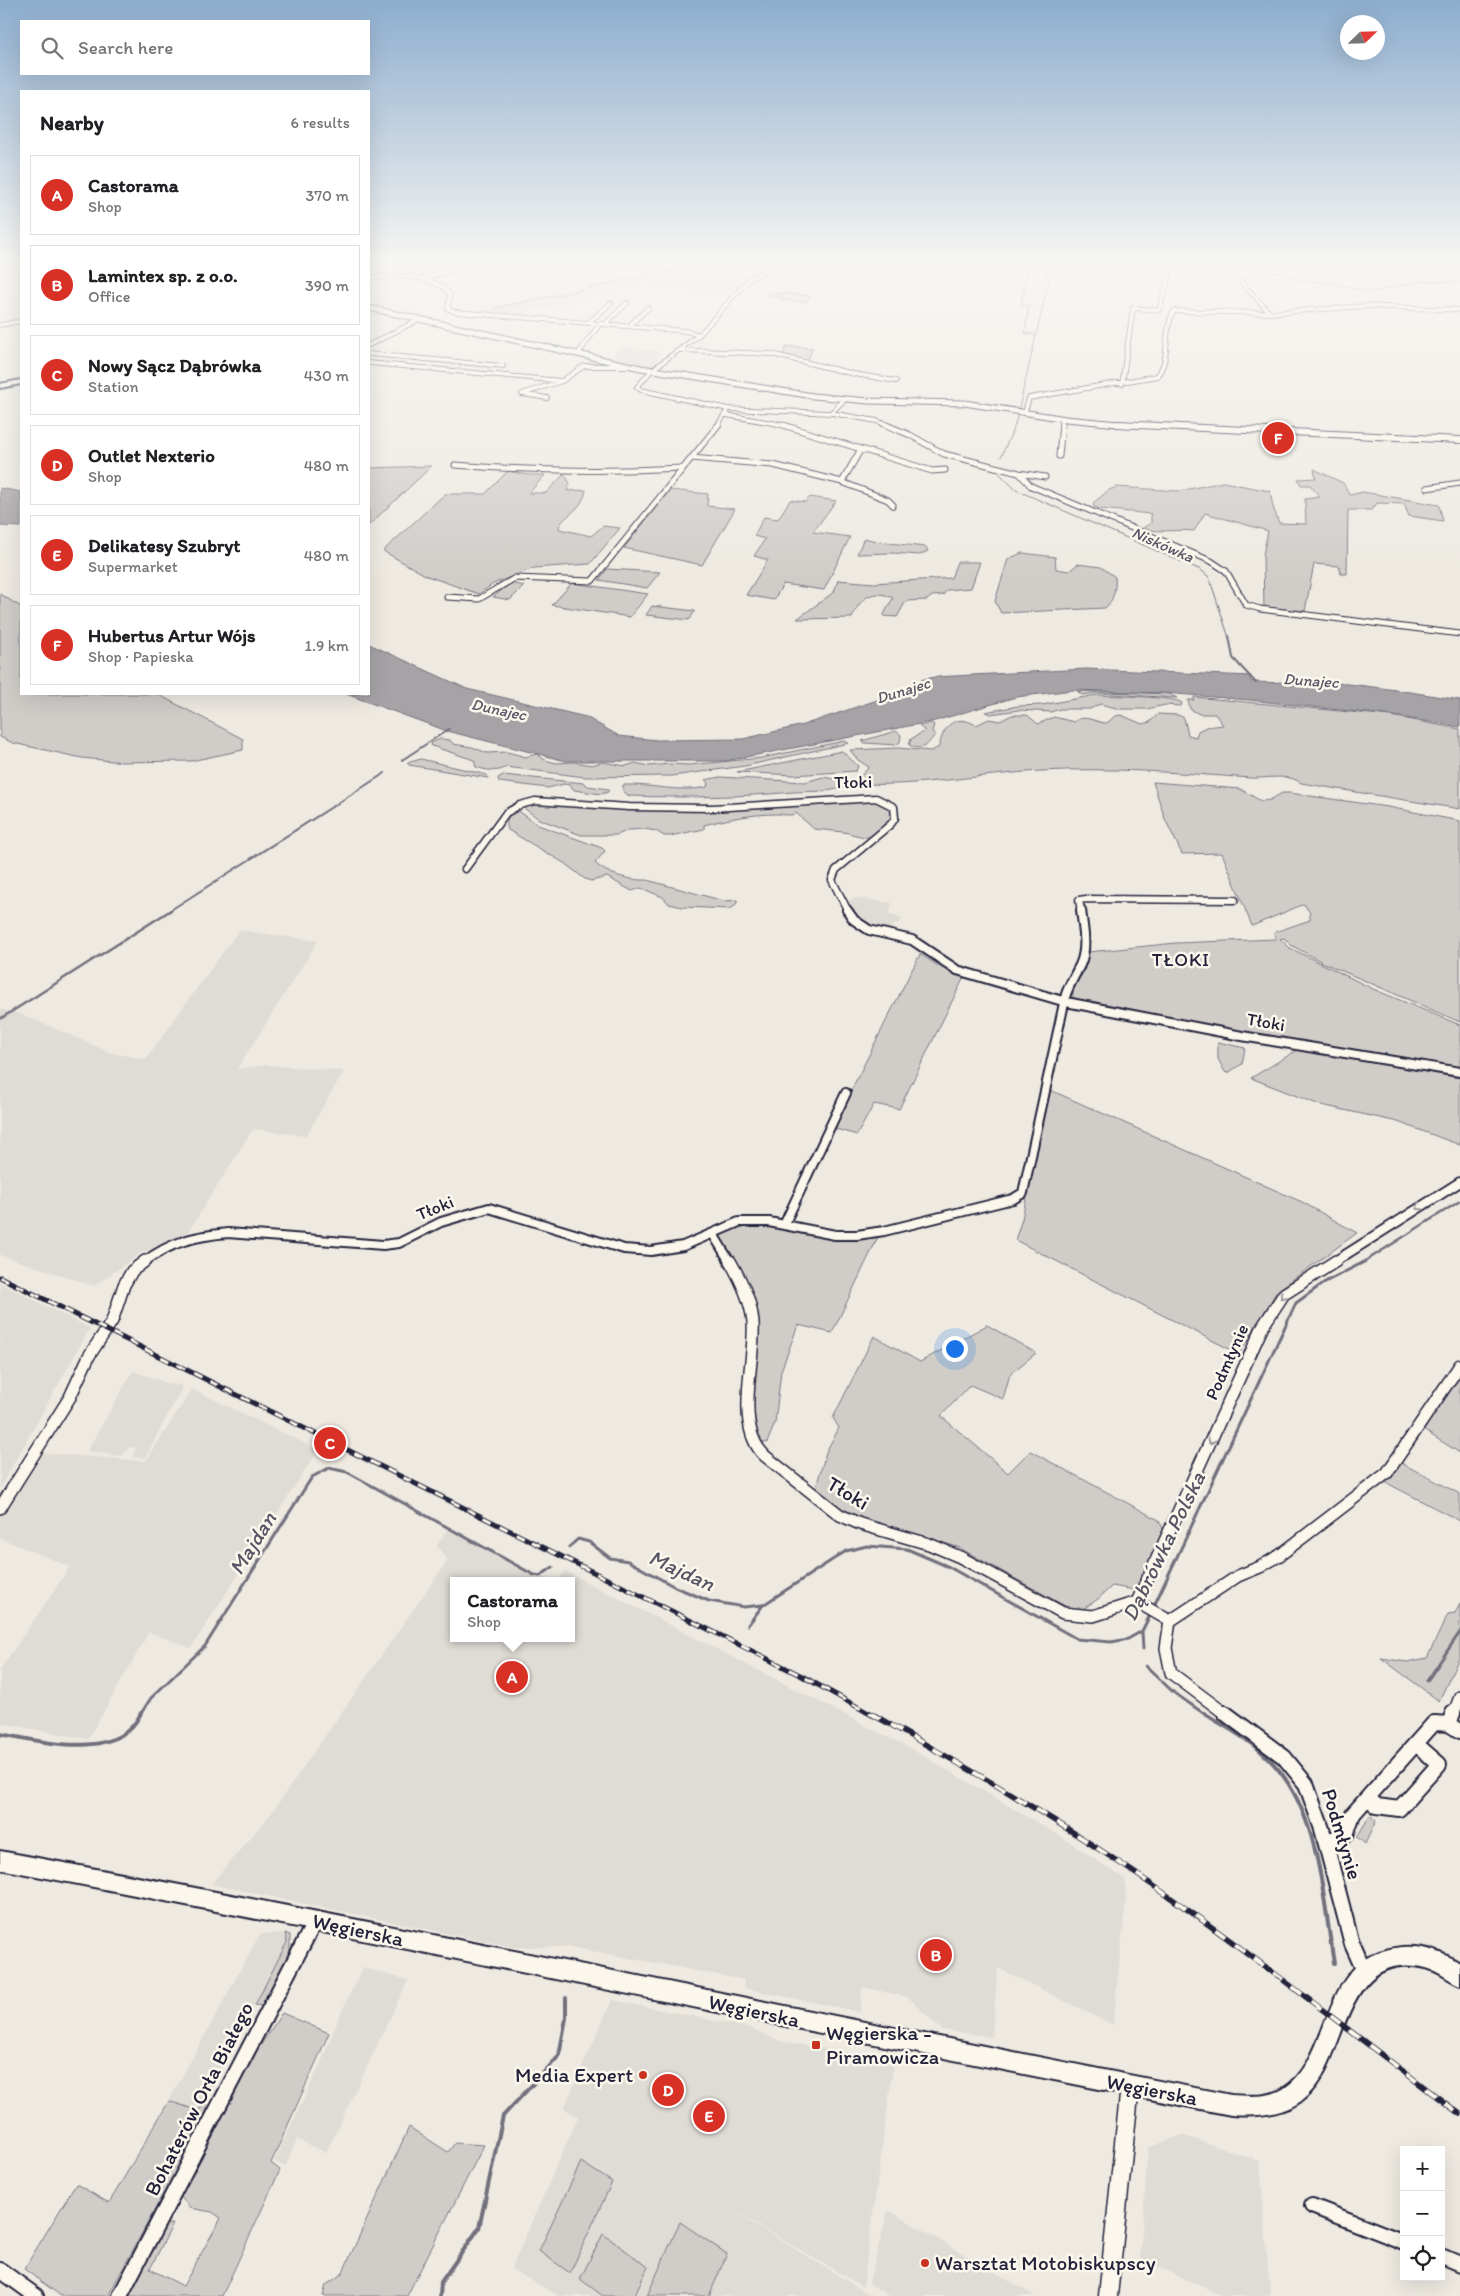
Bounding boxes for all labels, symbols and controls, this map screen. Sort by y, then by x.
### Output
north arrow [1340,15,1385,60]
search box [20,20,370,75]
icon: search [38,34,66,62]
text: Search here [78,36,173,59]
text: Nearby [40,110,104,135]
text: 6 results [290,113,350,132]
text: Castorama [88,174,179,197]
text: A [52,186,62,205]
text: 370 m [305,186,349,205]
text: Shop [88,197,122,216]
text: Lamintex sp. z o.o. [88,264,238,287]
text: B [52,276,62,295]
text: 390 m [305,276,349,295]
text: Office [88,287,130,306]
text: Nowy Sącz Dąbrówka [88,354,261,377]
text: C [52,366,62,385]
text: 430 m [304,366,349,385]
text: Station [88,377,139,396]
pin: F [1262,419,1294,457]
text: Outlet Nexterio [88,444,215,467]
text: D [52,456,62,475]
text: 480 m [304,456,349,475]
text: Shop [88,467,122,486]
water label: Niskówka [1129,522,1198,567]
text: Delikatesy Szubryt [88,534,240,557]
text: E [53,546,61,565]
text: 480 m [304,546,349,565]
text: Supermarket [88,557,178,576]
text: Hubertus Artur Wójs [88,624,256,647]
text: F [53,636,61,655]
text: 1.9 km [305,636,349,655]
text: Shop · Papieska [88,647,194,666]
water label: Dunajec [1283,669,1341,692]
water label: Dunajec [874,673,934,708]
water label: Dunajec [470,694,529,725]
street label: Tłoki [834,771,872,793]
district label: TŁOKI [1152,948,1210,971]
street label: Tłoki [1245,1008,1287,1036]
street label: Tłoki [413,1191,457,1225]
one-way arrow [1415,1201,1424,1211]
one-way arrow [1280,1291,1289,1300]
street label: Podmłynie [1201,1321,1253,1403]
your location [942,1336,968,1362]
pin: C [314,1424,346,1462]
one-way arrow [1207,1436,1218,1445]
water label: Dąbrówka Polska [1116,1467,1211,1625]
street label: Tłoki [823,1470,874,1515]
water label: Majdan [223,1506,282,1580]
water label: Majdan [645,1544,719,1598]
popup [450,1577,575,1642]
text: Castorama [467,1589,558,1612]
text: Shop [467,1612,501,1631]
pin: A [496,1658,528,1696]
street label: Podmłynie [1317,1785,1368,1882]
street label: Węgierska [310,1908,406,1951]
pin: B [920,1936,952,1974]
street label: Węgierska [706,1989,802,2032]
street label: Bohaterów Orła Białego [139,1998,258,2200]
place label: Węgierska - Piramowicza [826,2020,939,2069]
marker: Węgierska - Piramowicza [810,2039,822,2051]
place label: Media Expert [515,2062,633,2087]
street label: Węgierska [1104,2068,1200,2111]
marker: Media Expert [637,2069,649,2081]
pin: D [652,2071,684,2109]
pin: E [693,2097,725,2135]
map controls [1400,2146,1445,2281]
button: + [1400,2146,1445,2191]
button: − [1400,2191,1445,2236]
button: locate [1400,2236,1445,2281]
place label: Warsztat Motobiskupscy [935,2250,1156,2275]
marker: Warsztat Motobiskupscy [919,2257,931,2269]

